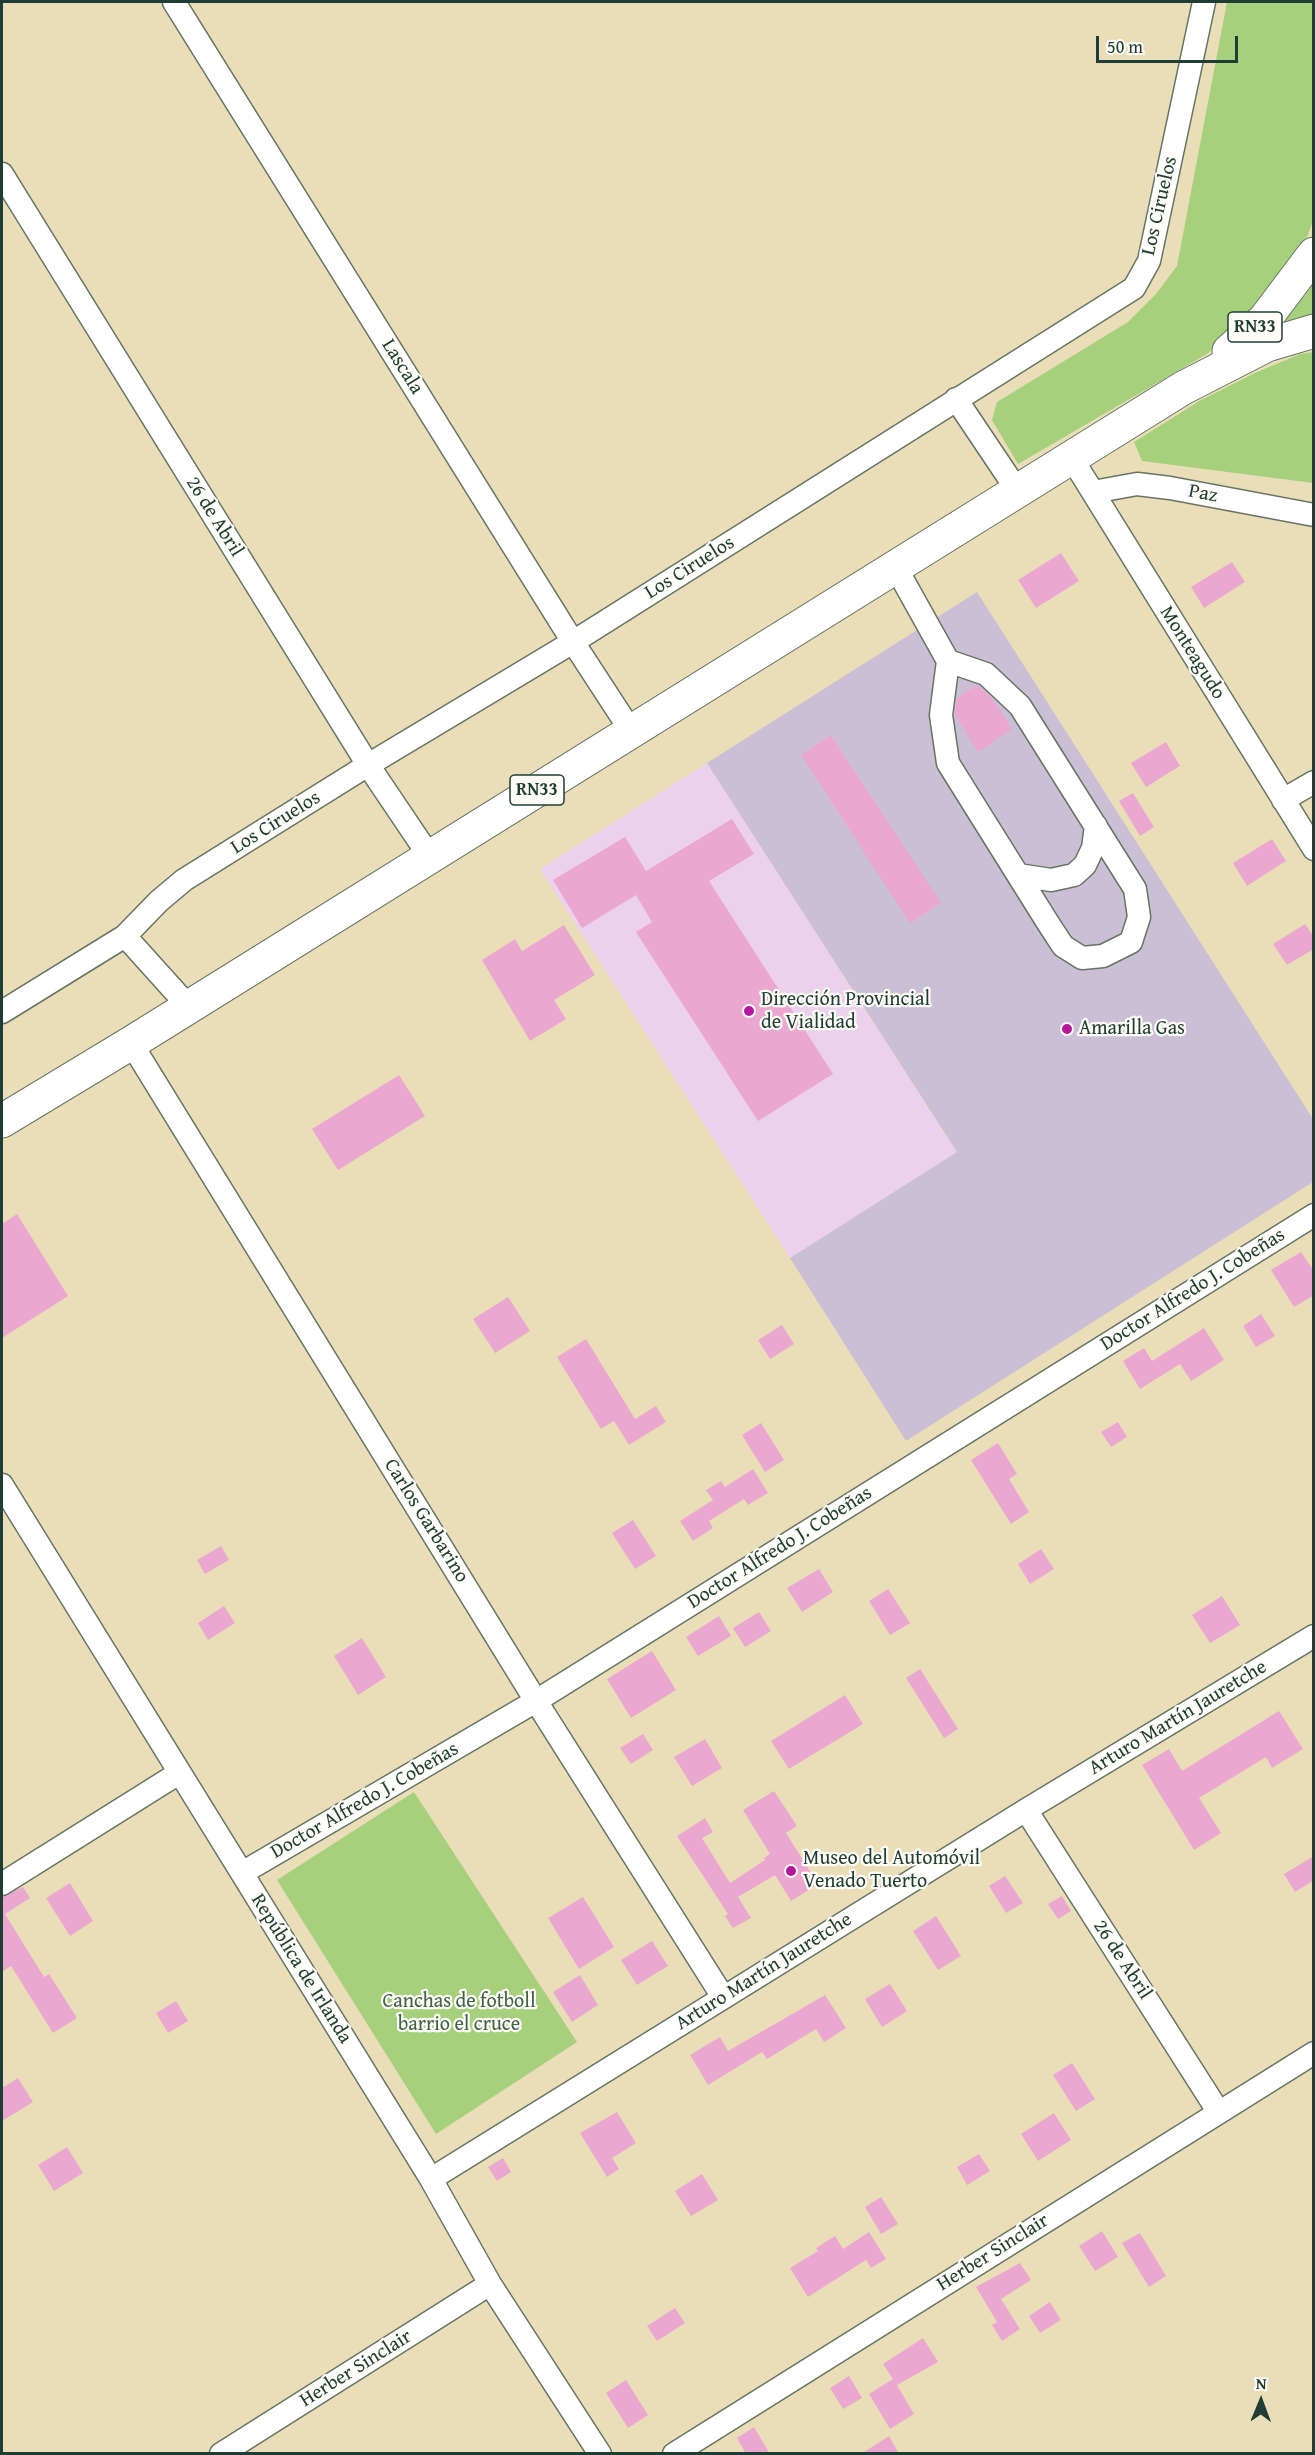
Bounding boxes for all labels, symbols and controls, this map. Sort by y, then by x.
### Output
scale bar [1099,24,1242,62]
text: 50 m [1107,33,1143,60]
street label: Los Ciruelos [1137,154,1183,258]
road number: RN33 [1228,312,1282,342]
street label: Lascala [376,335,428,399]
street label: 26 de Abril [180,472,248,562]
street label: Paz [1186,479,1220,509]
street label: Los Ciruelos [641,531,739,605]
street label: Monteagudo [1154,602,1230,704]
road number: RN33 [510,775,564,805]
street label: Los Ciruelos [227,786,325,860]
place label: Dirección Provincial de Vialidad [761,988,930,1035]
marker: Dirección Provincial de Vialidad [742,1004,756,1018]
place label: Amarilla Gas [1079,1017,1185,1041]
marker: Amarilla Gas [1060,1022,1074,1036]
street label: Doctor Alfredo J. Cobeñas [1096,1223,1290,1357]
street label: Carlos Garbarino [378,1455,474,1587]
street label: Doctor Alfredo J. Cobeñas [683,1481,877,1615]
street label: Arturo Martín Jauretche [1085,1655,1271,1781]
street label: Doctor Alfredo J. Cobeñas [267,1737,463,1865]
place label: Museo del Automóvil Venado Tuerto [803,1847,980,1894]
marker: Museo del Automóvil Venado Tuerto [784,1864,798,1878]
street label: República de Irlanda [245,1890,357,2048]
street label: Arturo Martín Jauretche [671,1908,857,2036]
street label: 26 de Abril [1087,1916,1157,2004]
park label: Canchas de fotboll barrio el cruce [382,1990,536,2037]
street label: Herber Sinclair [933,2209,1053,2297]
street label: Herber Sinclair [296,2325,416,2413]
north arrow [1231,2371,1291,2431]
text: N [1256,2371,1267,2395]

